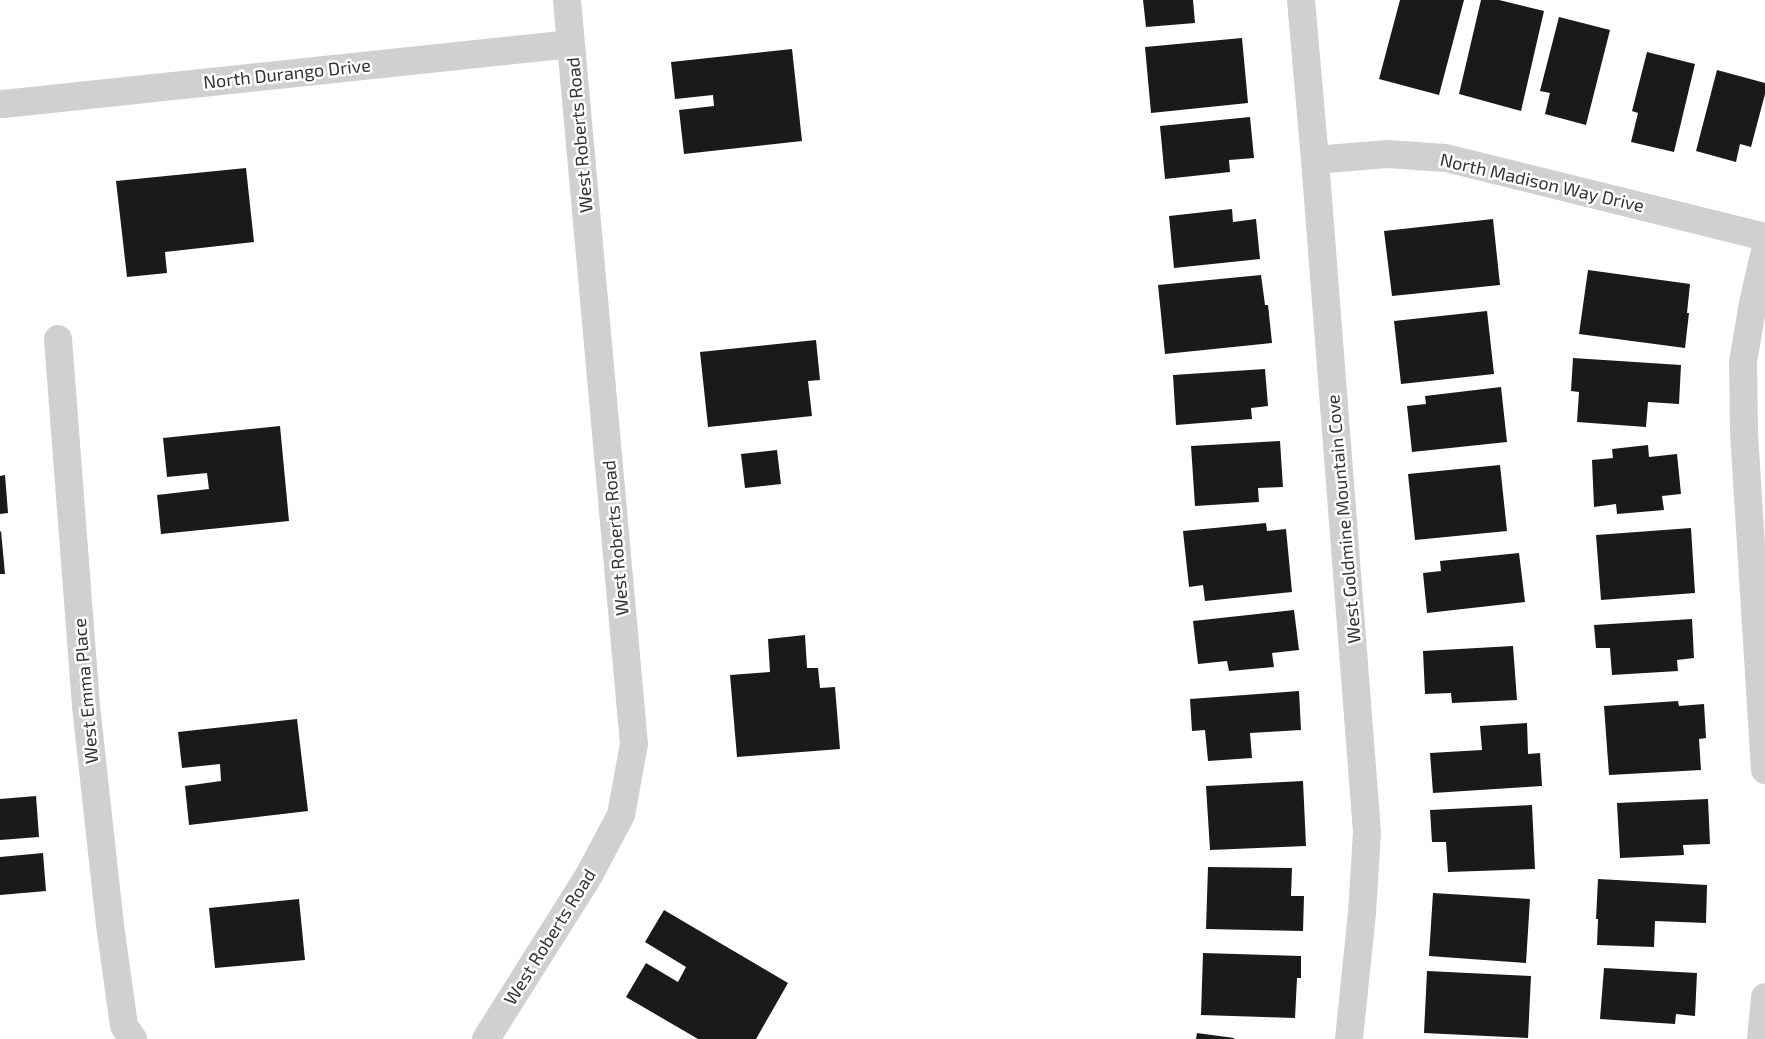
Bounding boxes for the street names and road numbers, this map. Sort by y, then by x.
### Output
street label: North Durango Drive [202,54,372,94]
street label: West Roberts Road [562,56,598,214]
street label: North Madison Way Drive [1438,149,1646,217]
street label: West Goldmine Mountain Cove [1322,394,1366,644]
street label: West Roberts Road [598,459,634,617]
street label: West Emma Place [69,617,103,765]
street label: West Roberts Road [499,865,601,1009]

